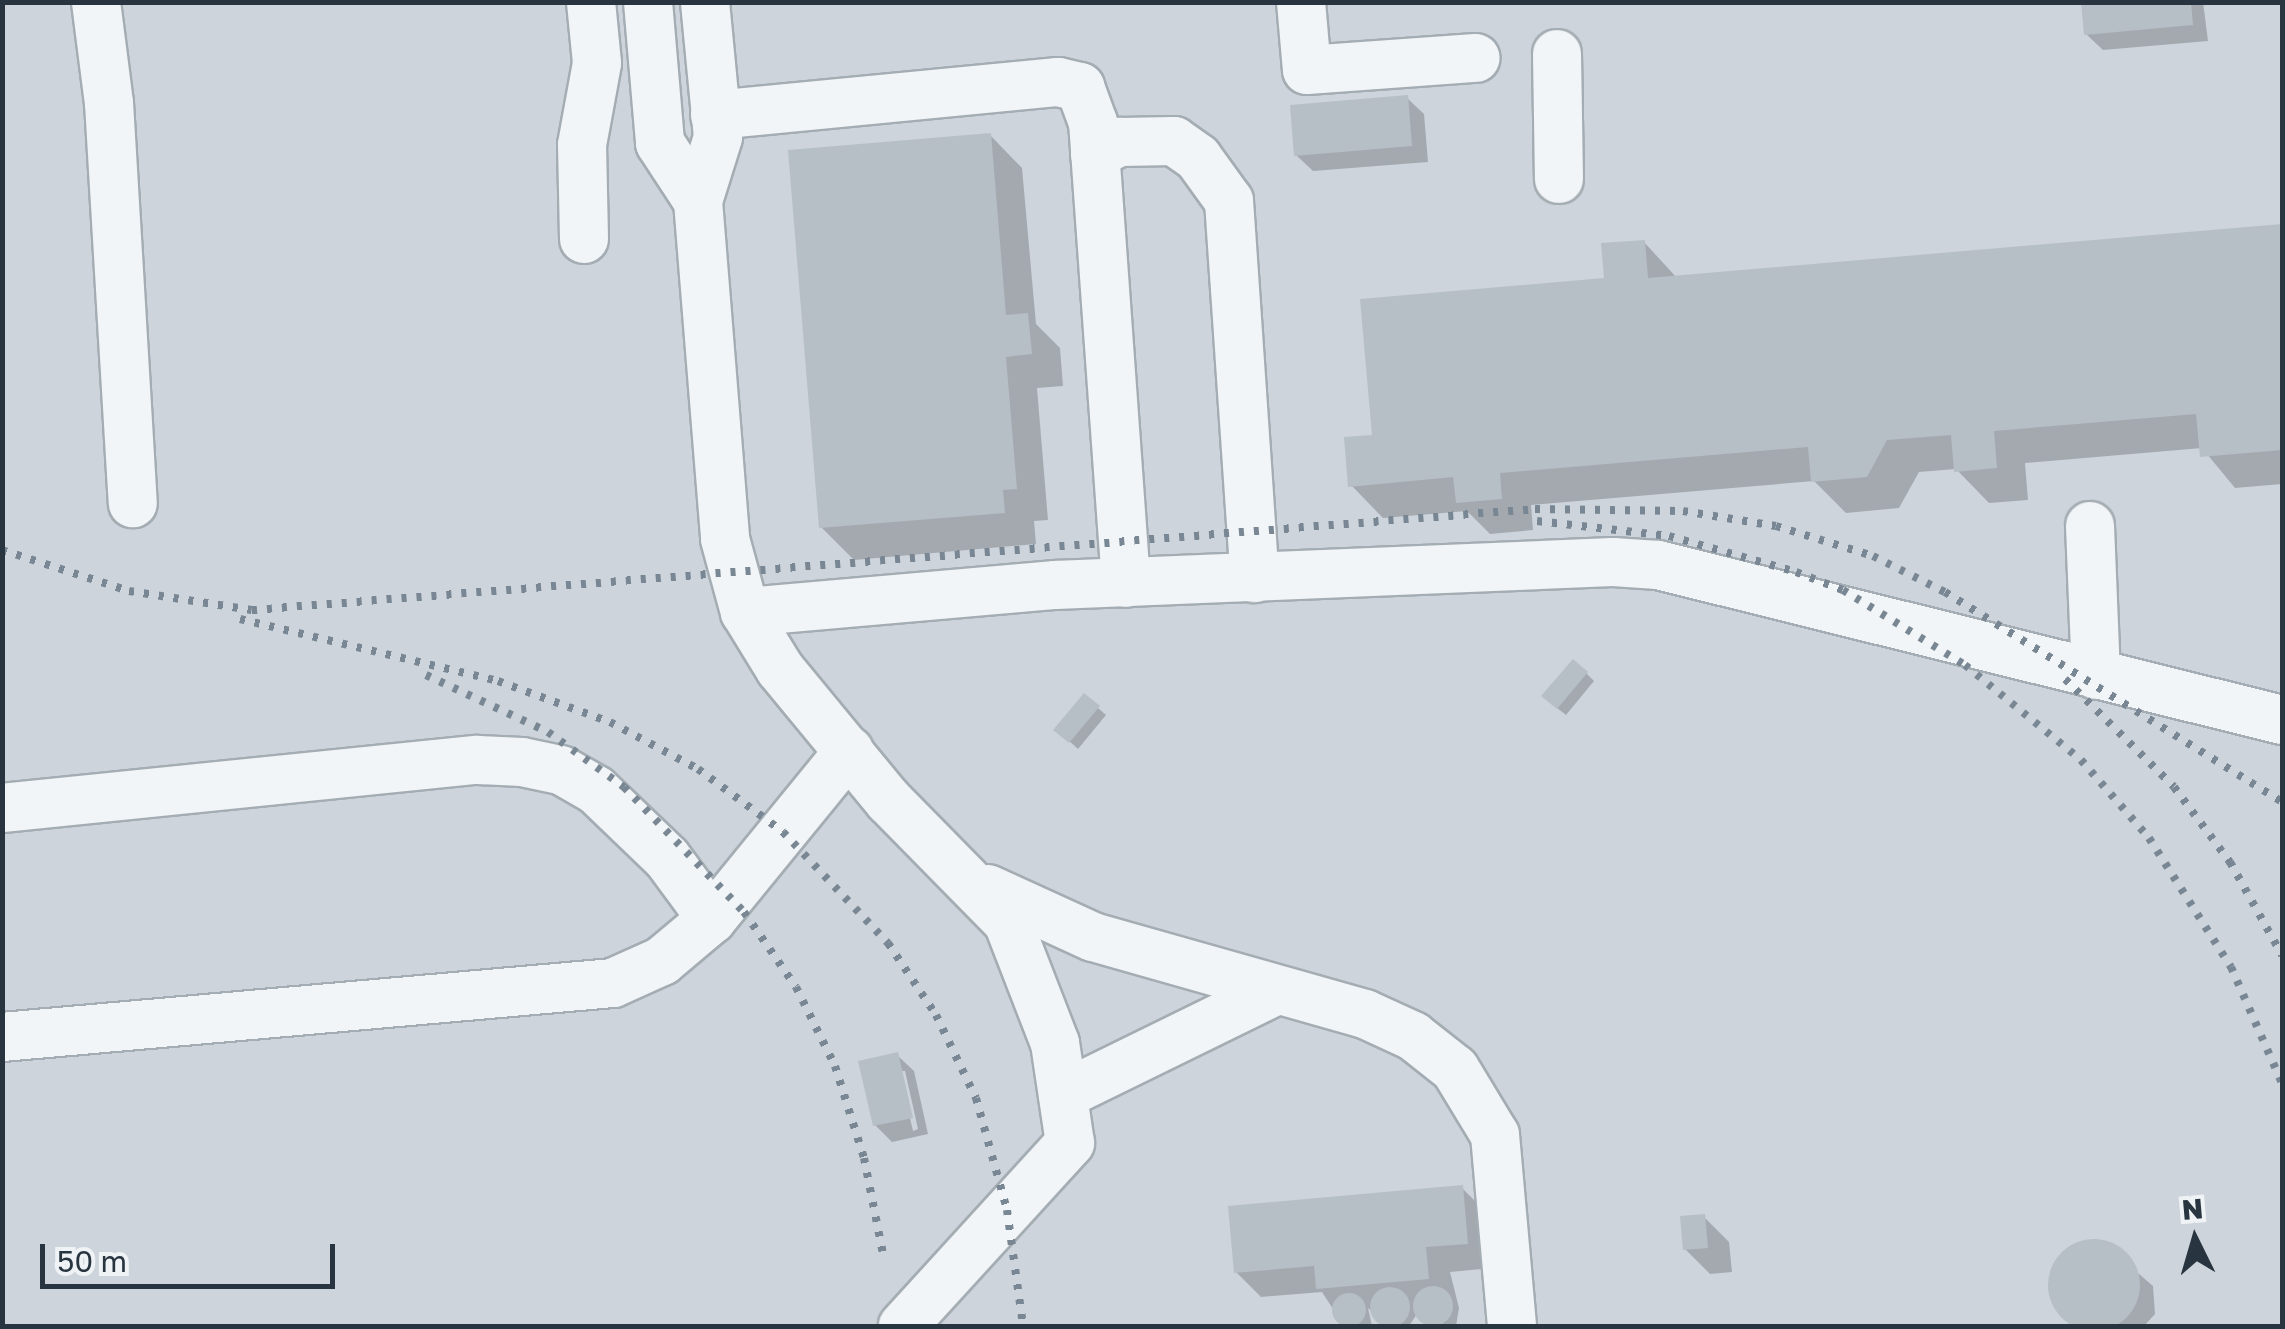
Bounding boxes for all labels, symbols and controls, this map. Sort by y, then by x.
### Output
north arrow [2145,1189,2245,1289]
text: N [2180,1191,2204,1226]
scale bar [45,1224,340,1286]
text: 50 m [57,1243,127,1279]

